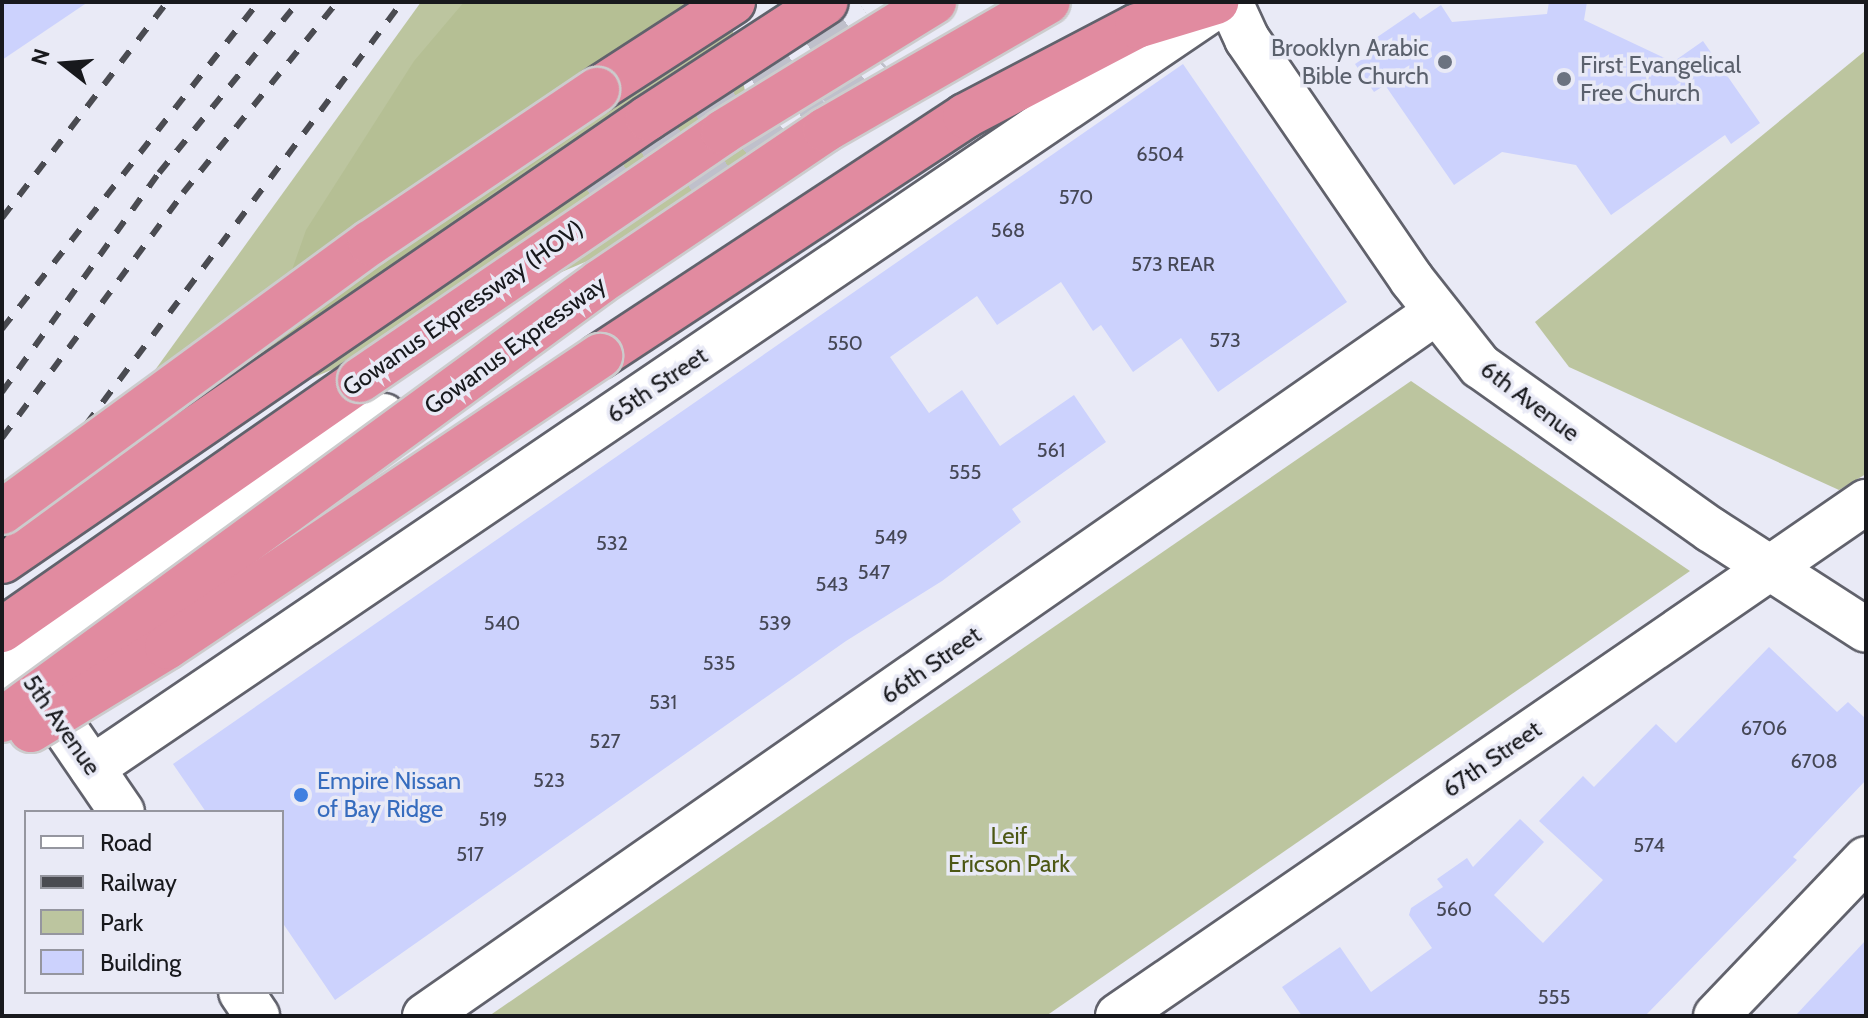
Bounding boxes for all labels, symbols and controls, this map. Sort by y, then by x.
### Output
north arrow [24,24,104,104]
place label: Brooklyn Arabic Bible Church [1271,34,1429,90]
text: N [25,45,56,68]
place label: First Evangelical Free Church [1580,51,1741,107]
marker: Brooklyn Arabic Bible Church [1436,53,1454,71]
marker: First Evangelical Free Church [1555,70,1573,88]
house number: 6504 [1136,142,1184,166]
house number: 570 [1059,185,1093,209]
street label: Gowanus Expressway (HOV) [337,214,589,402]
house number: 568 [991,218,1025,242]
house number: 573 REAR [1131,252,1215,276]
street label: Gowanus Expressway [419,270,611,420]
house number: 573 [1209,328,1241,352]
house number: 550 [827,331,863,355]
street label: 65th Street [601,341,713,429]
street label: 6th Avenue [1475,355,1585,447]
house number: 561 [1037,438,1065,462]
house number: 555 [949,460,981,484]
house number: 549 [874,525,908,549]
house number: 532 [596,531,628,555]
house number: 547 [858,560,890,584]
house number: 543 [815,572,849,596]
house number: 540 [484,611,520,635]
house number: 539 [759,611,791,635]
street label: 66th Street [875,620,987,710]
house number: 535 [703,651,735,675]
street label: 5th Avenue [17,669,107,781]
house number: 531 [649,690,677,714]
street label: 67th Street [1437,715,1547,803]
house number: 6706 [1741,716,1787,740]
house number: 527 [589,729,621,753]
house number: 6708 [1790,749,1838,773]
place label: Empire Nissan of Bay Ridge [317,767,461,823]
house number: 523 [533,768,565,792]
marker: Empire Nissan of Bay Ridge [292,786,310,804]
house number: 519 [479,807,507,831]
legend [24,810,284,994]
park label: Leif Ericson Park [948,822,1070,878]
text: Road [100,828,152,857]
house number: 574 [1633,833,1665,857]
house number: 517 [456,842,484,866]
text: Railway [100,868,177,897]
house number: 560 [1436,897,1472,921]
text: Park [100,908,143,937]
text: Building [100,948,181,977]
house number: 555 [1538,985,1570,1009]

